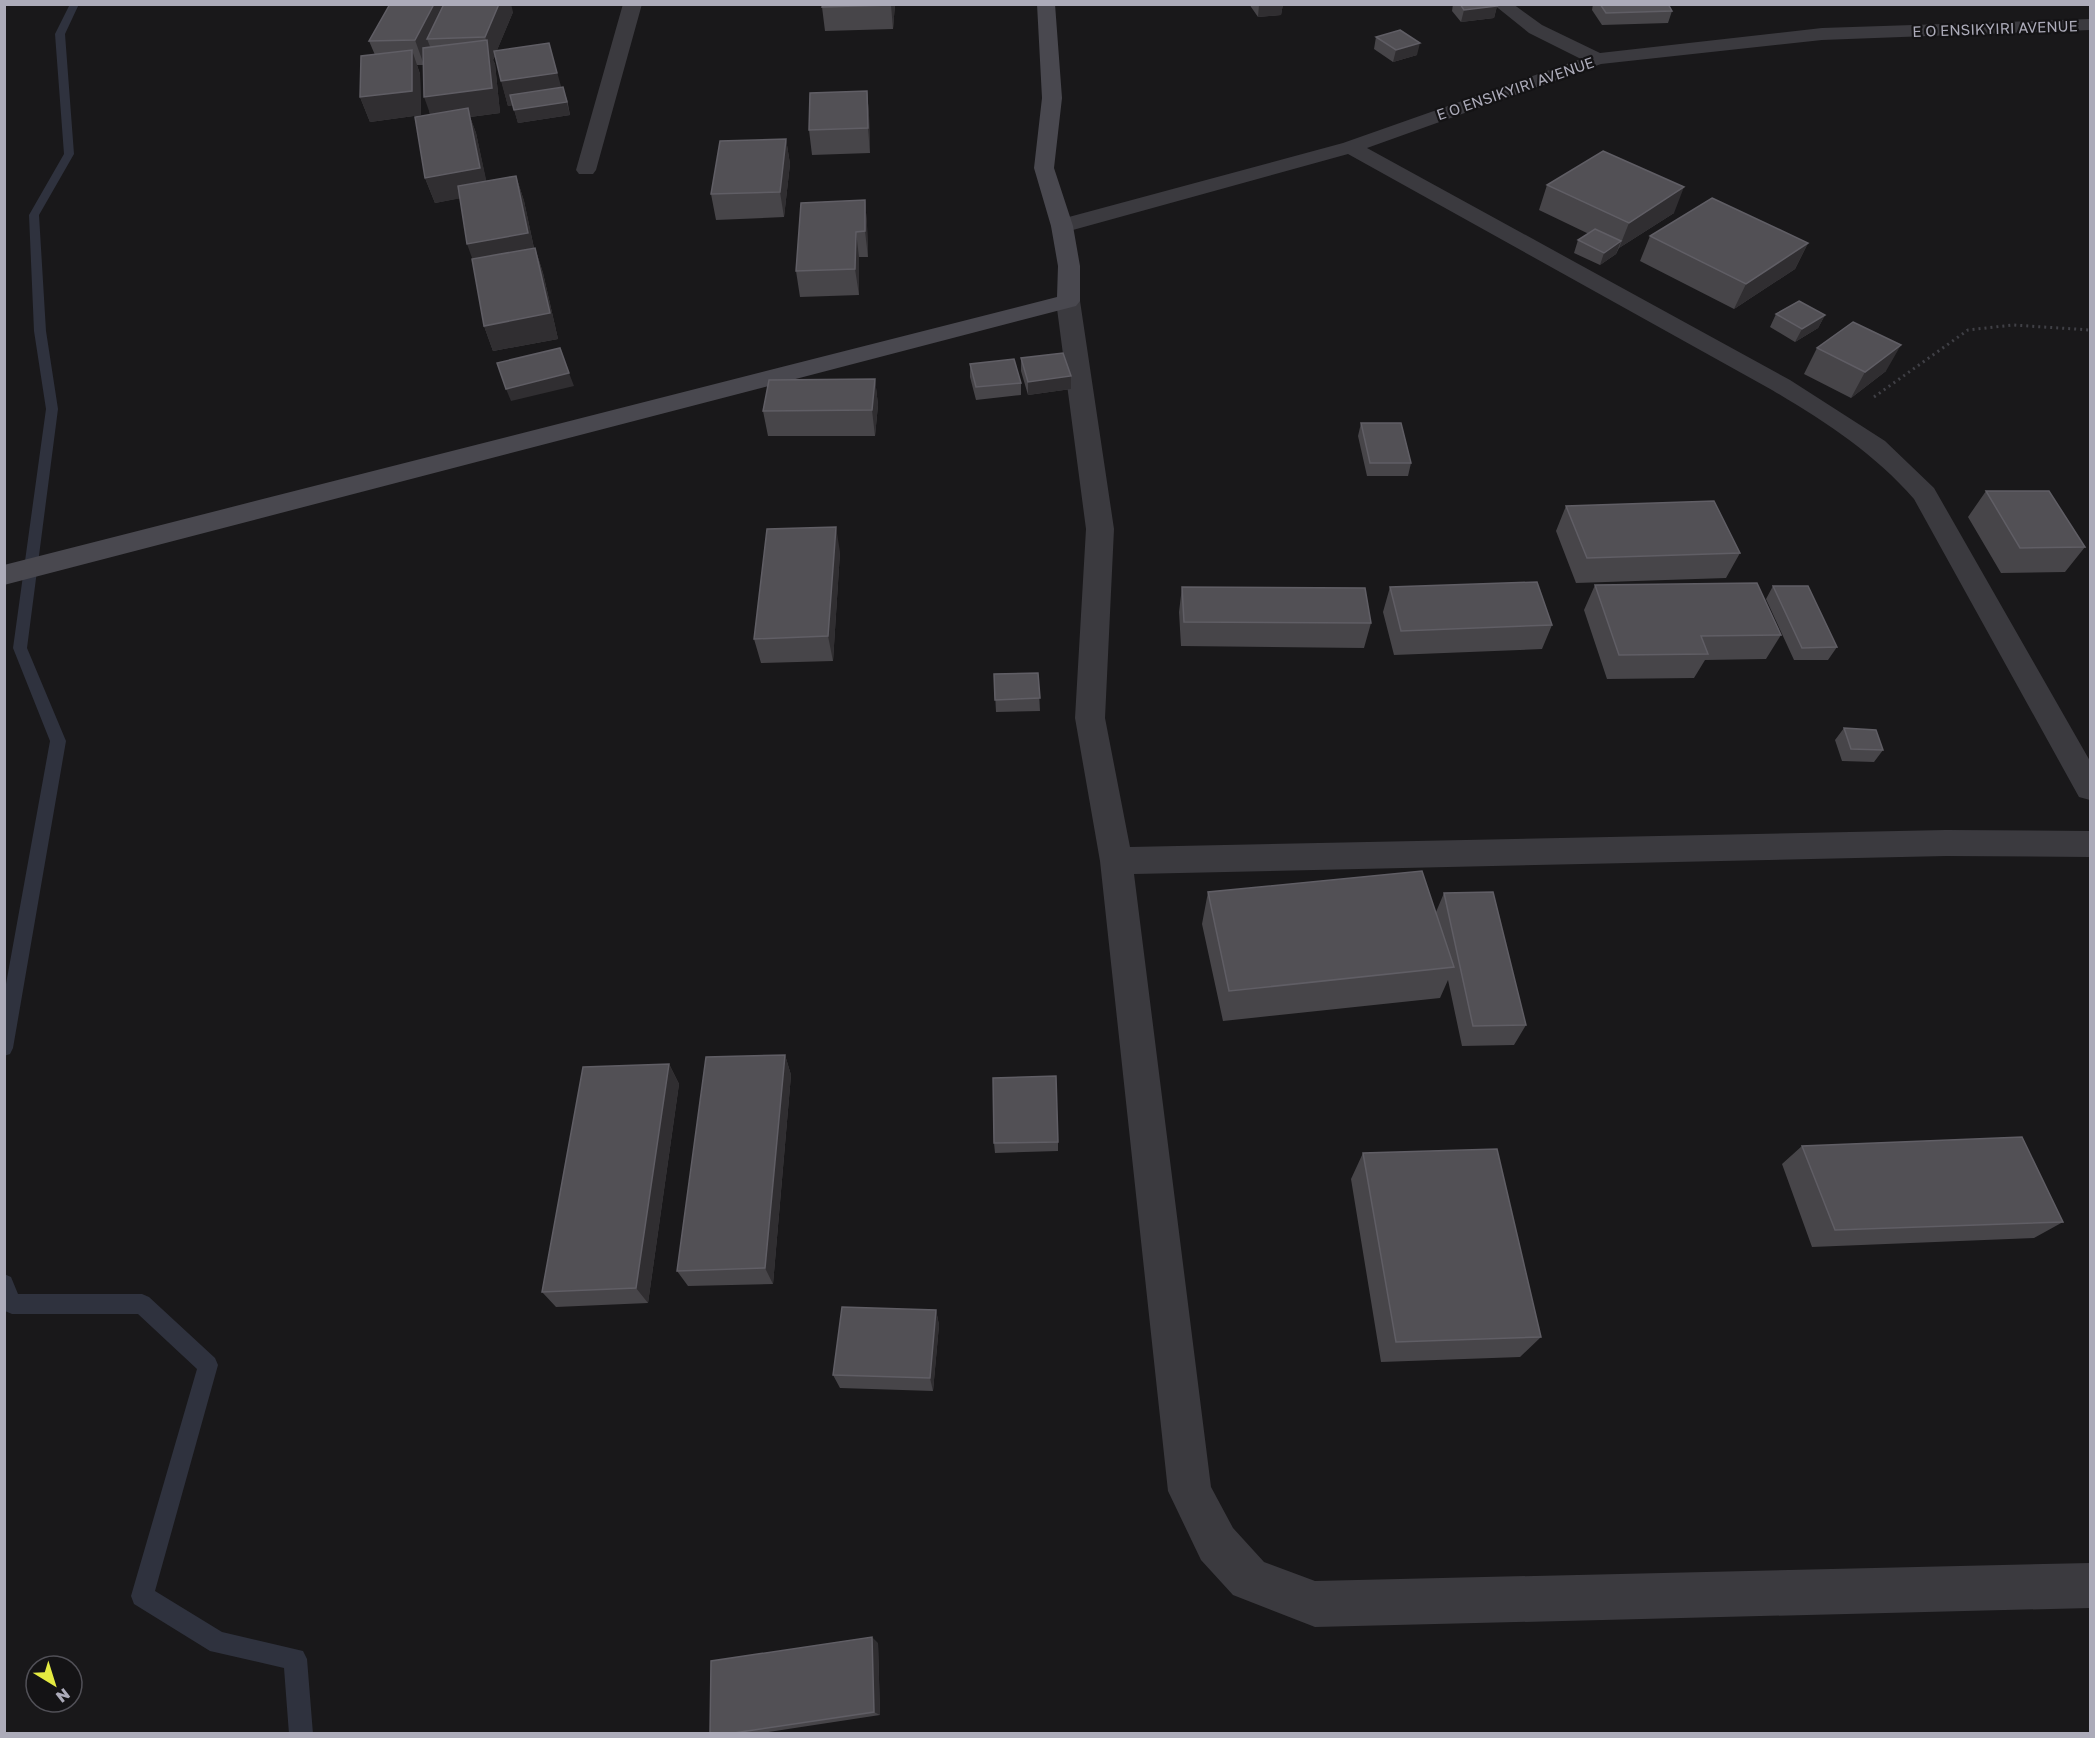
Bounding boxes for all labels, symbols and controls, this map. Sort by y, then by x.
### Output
street label: E O ENSIKYIRI AVENUE [1912,16,2078,40]
street label: E O ENSIKYIRI AVENUE [1434,53,1596,123]
north arrow [24,1654,84,1714]
text: N [52,1684,74,1707]

